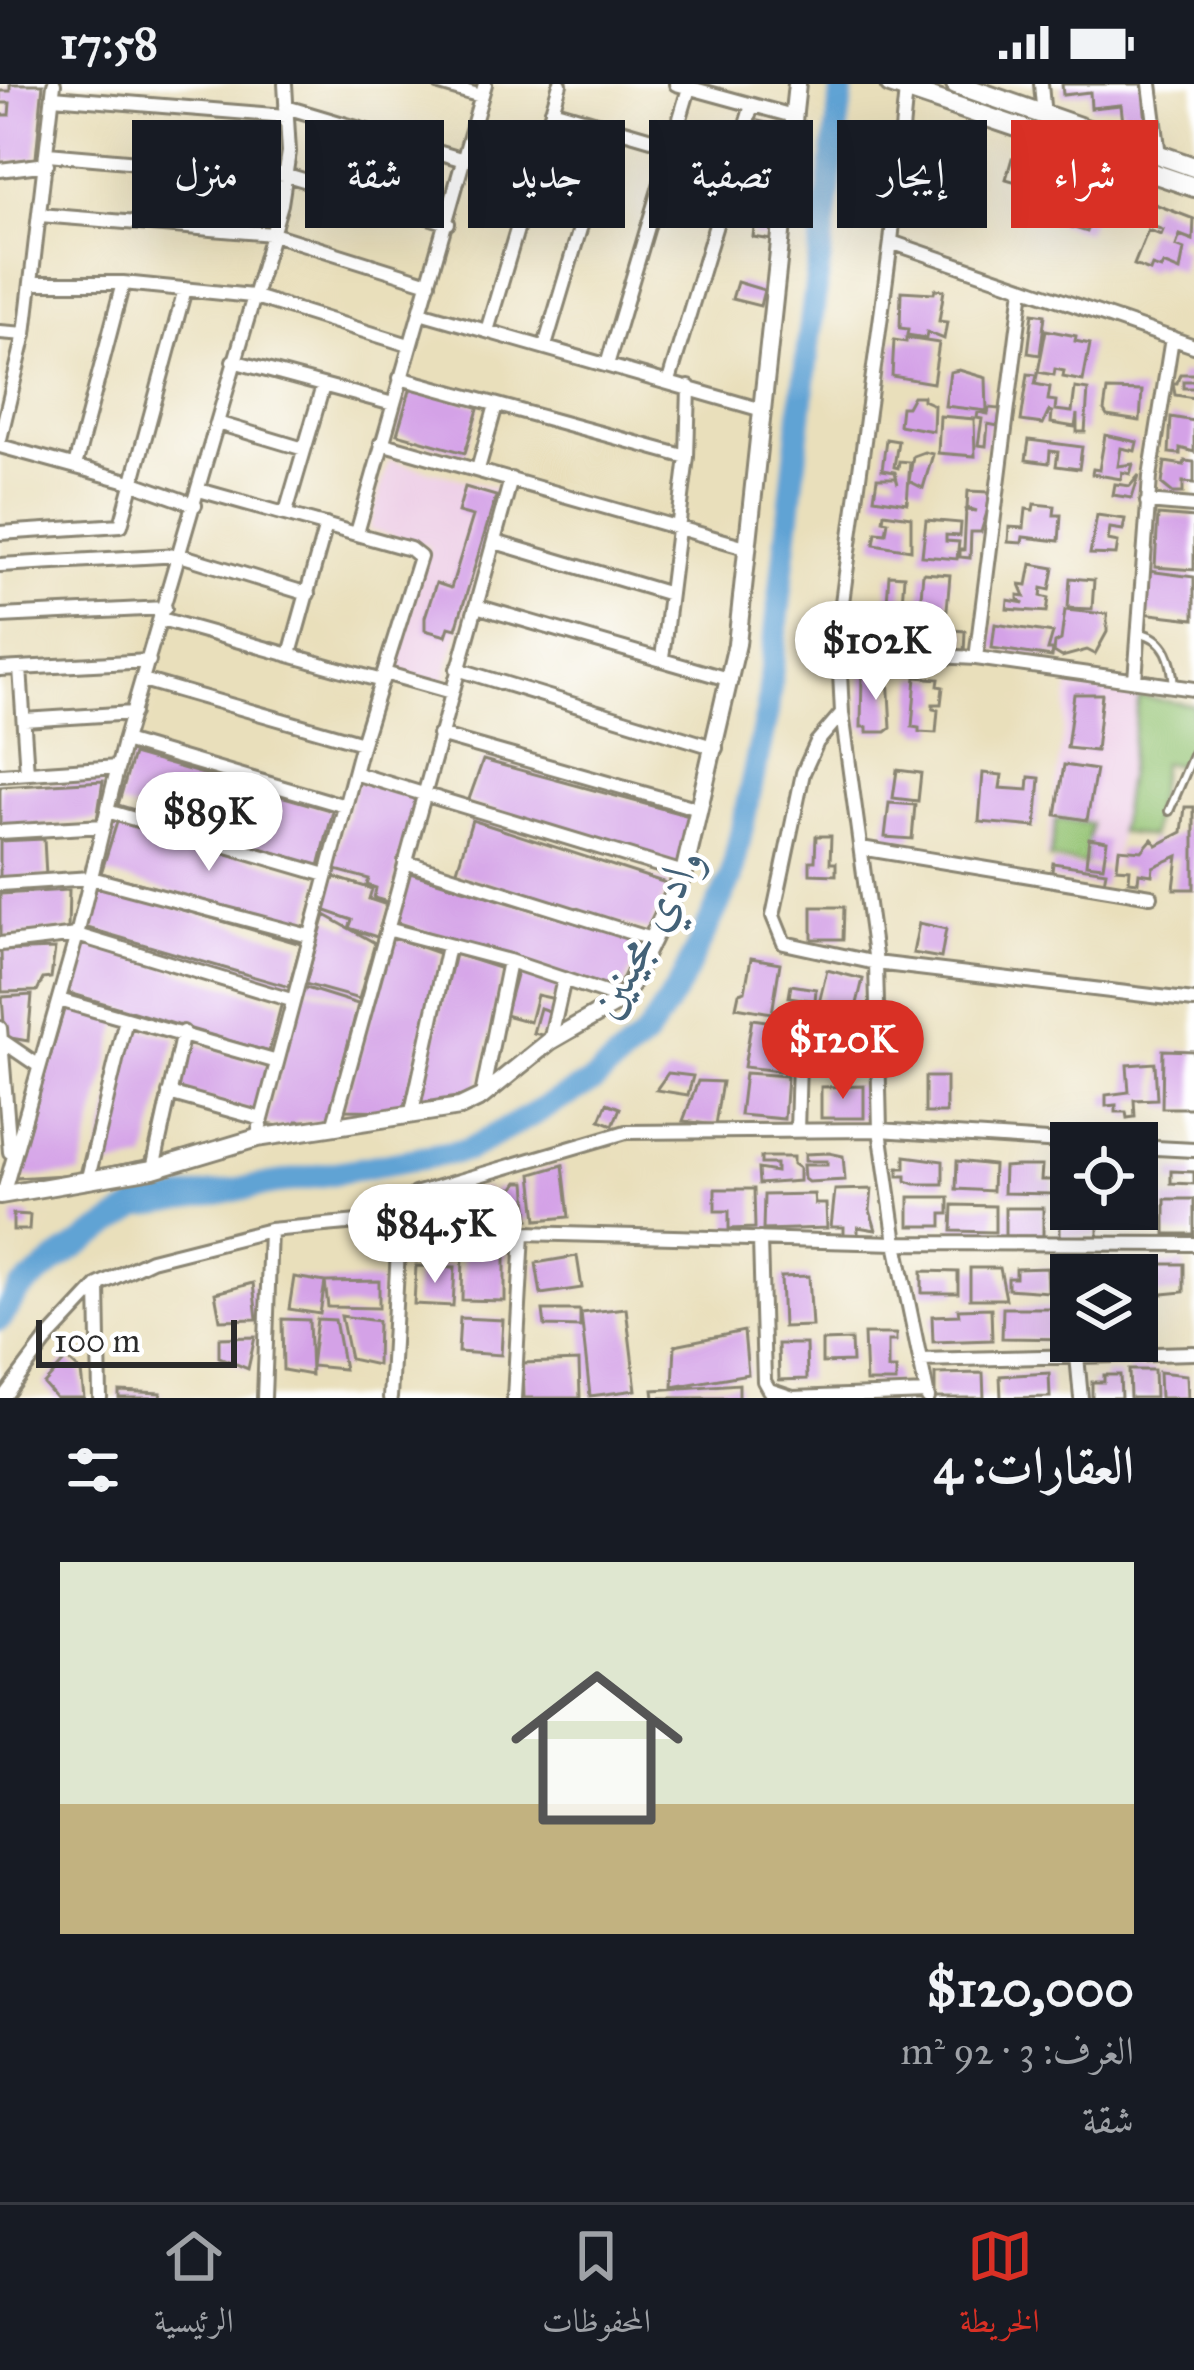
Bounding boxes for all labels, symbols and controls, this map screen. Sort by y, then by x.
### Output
text: 17:58 [60,15,158,70]
chip: منزل [132,120,281,228]
chip: شقة [305,120,444,228]
chip: جديد [468,120,625,228]
chip: تصفية [649,120,813,228]
chip: إيجار [837,120,987,228]
chip: شراء [1011,120,1158,228]
pin: $102K [792,601,960,703]
text: $102K [822,616,930,664]
pin: $89K [138,772,280,874]
text: $89K [163,787,255,835]
water label: وادي مجينين [574,835,725,1032]
pin: $120K [759,1000,927,1102]
text: $120K [789,1015,897,1063]
map controls [1050,1122,1158,1362]
button: locate [1050,1122,1158,1230]
pin: $84.5K [337,1184,533,1286]
text: $84.5K [375,1199,495,1247]
button: layers [1050,1254,1158,1362]
scale bar [36,1314,237,1367]
text: 100 m [54,1321,140,1361]
text: العقارات: 4 [933,1435,1134,1497]
icon: filters [60,1437,126,1503]
icon: home [489,1640,705,1856]
text: $120,000 [926,1958,1134,2020]
text: الغرف: 3 · 92 m² [901,2027,1134,2075]
text: شقة [1082,2096,1134,2144]
tab: الرئيسية [154,2223,234,2353]
tab: المحفوظات [542,2223,651,2353]
tab: الخريطة [959,2223,1040,2353]

